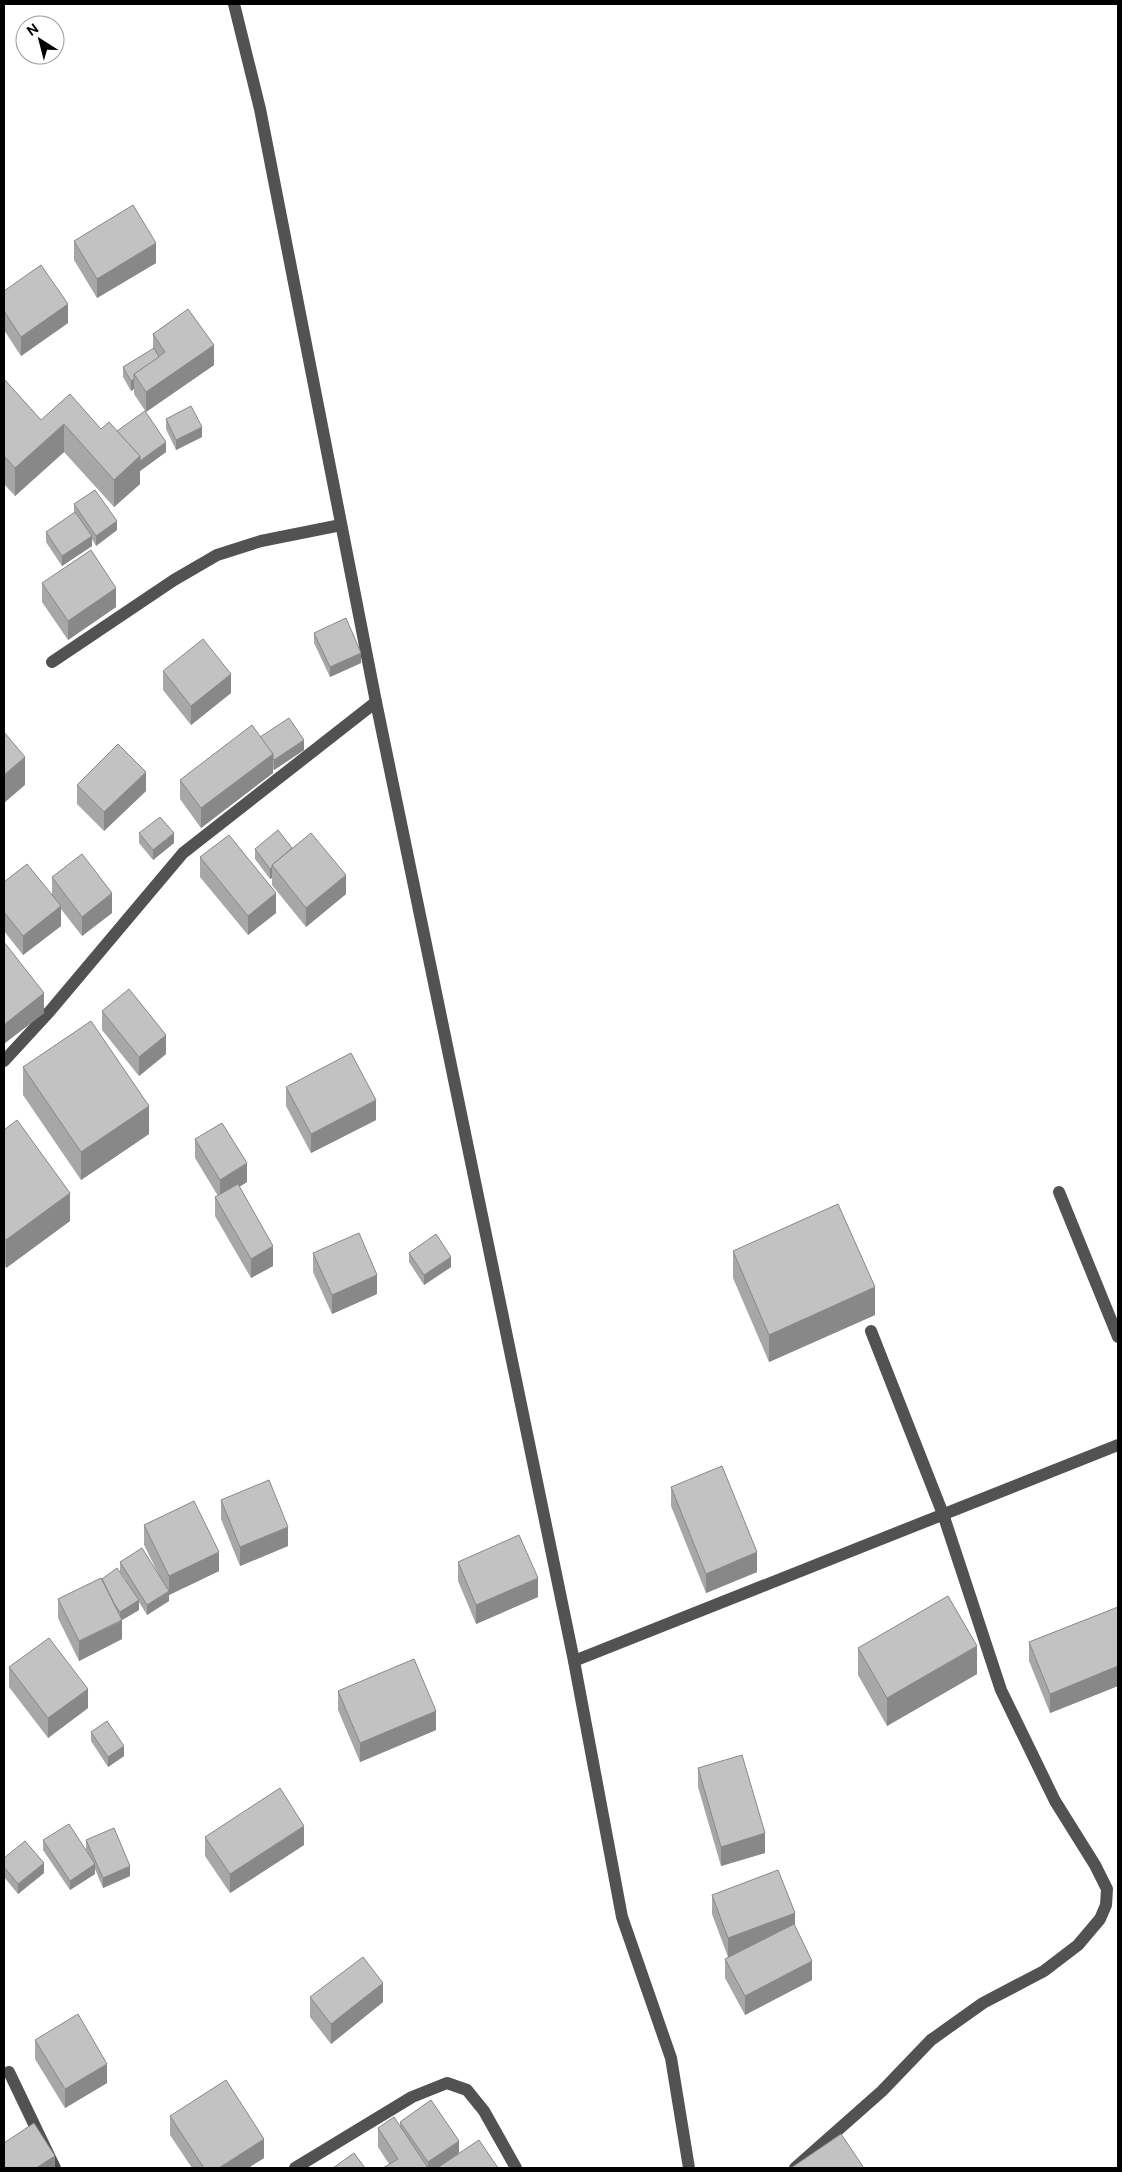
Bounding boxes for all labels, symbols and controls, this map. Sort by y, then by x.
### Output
north arrow [15,15,65,65]
text: N [23,19,42,40]

